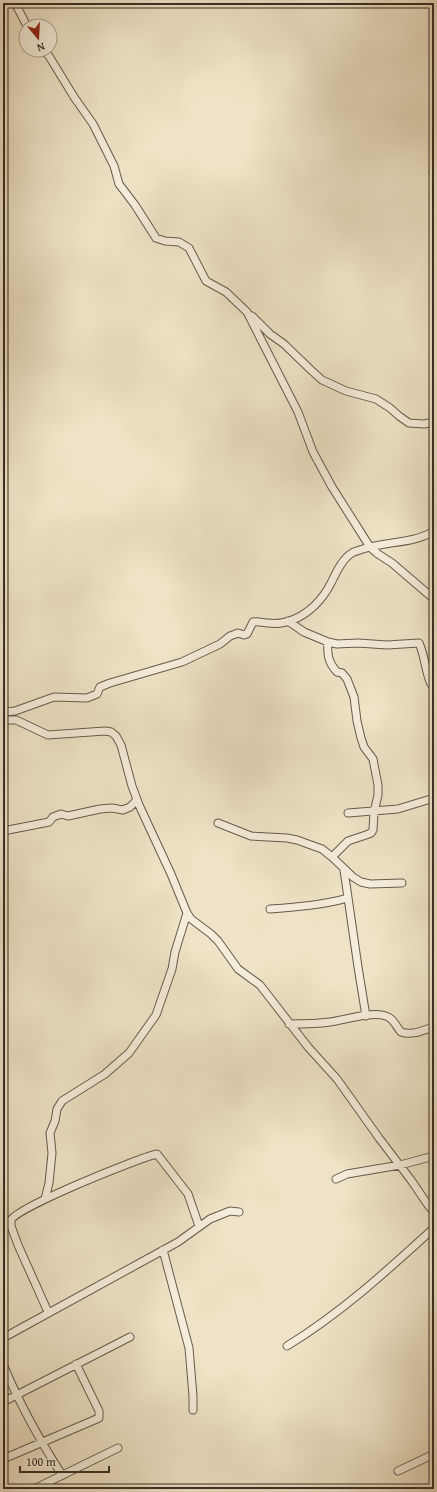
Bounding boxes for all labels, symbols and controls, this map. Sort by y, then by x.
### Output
north arrow [18,18,58,58]
text: N [35,39,47,56]
scale bar [20,1448,109,1474]
text: 100 m [26,1453,56,1470]

